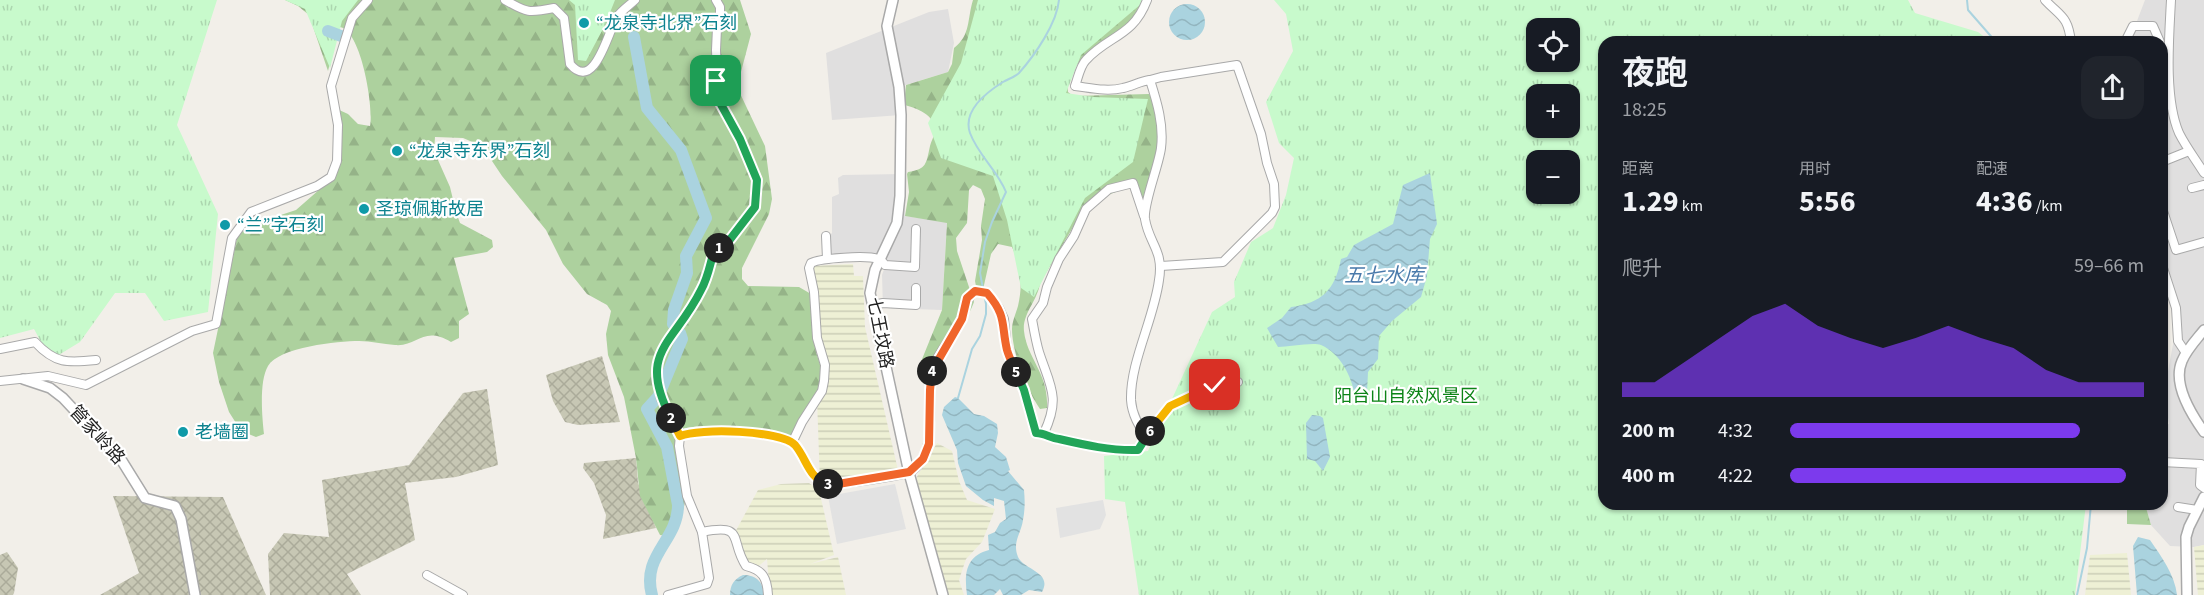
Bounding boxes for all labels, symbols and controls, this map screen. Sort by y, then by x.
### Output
place label: “龙泉寺北界”石刻 [596,11,737,36]
marker: “龙泉寺北界”石刻 [577,16,591,30]
map controls [1526,18,1580,204]
button: locate [1526,18,1580,72]
text: 夜跑 [1622,50,1688,97]
pin [690,55,741,106]
button: share [2081,56,2144,119]
icon: arrive [699,64,732,97]
button: + [1526,84,1580,138]
text: 18:25 [1622,96,1667,124]
place label: “龙泉寺东界”石刻 [409,139,550,164]
marker: “龙泉寺东界”石刻 [390,144,404,158]
button: − [1526,150,1580,204]
text: 距离 [1622,158,1654,180]
text: 用时 [1799,158,1831,180]
text: 配速 [1976,158,2008,180]
text: 1.29 [1622,180,1679,223]
text: 5:56 [1799,180,1856,223]
text: 4:36 [1976,180,2033,223]
text: km [1679,195,1703,217]
text: /km [2033,195,2063,217]
place label: 圣琼佩斯故居 [376,197,484,222]
marker: 圣琼佩斯故居 [357,202,371,216]
place label: “兰”字石刻 [237,213,324,238]
marker: “兰”字石刻 [218,218,232,232]
pin: 1 [704,233,734,263]
text: 1 [715,237,723,259]
text: 59–66 m [2074,252,2144,280]
text: 爬升 [1622,255,1662,283]
water label: 五七水库 [1344,262,1427,290]
street label: 七王坟路 [861,295,899,371]
pin: 4 [917,356,947,386]
pin: 5 [1001,357,1031,387]
pin [1189,359,1240,410]
text: 4 [928,360,936,382]
text: 5 [1012,361,1020,383]
icon: check [1198,368,1231,401]
park label: 阳台山自然风景区 [1334,384,1478,409]
street label: 管家岭路 [64,400,130,470]
pin: 2 [656,403,686,433]
text: 2 [667,407,675,429]
pin: 6 [1135,416,1165,446]
text: 200 m [1622,417,1675,445]
text: 4:32 [1718,417,1753,445]
place label: 老墙圈 [195,420,249,445]
text: 6 [1146,420,1154,442]
marker: 老墙圈 [176,425,190,439]
text: 400 m [1622,462,1675,490]
text: 4:22 [1718,462,1753,490]
pin: 3 [813,469,843,499]
text: 3 [824,473,832,495]

